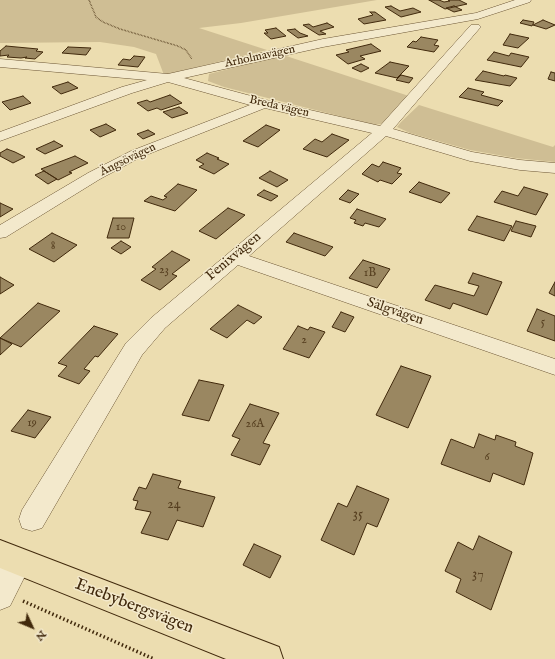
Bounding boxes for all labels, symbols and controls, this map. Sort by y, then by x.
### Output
street label: Arholmavägen [223,43,297,71]
street label: Breda vägen [248,93,310,121]
street label: Ängsövägen [98,140,158,180]
house number: 10 [116,221,126,235]
street label: Fenixvägen [203,229,265,285]
house number: 8 [51,240,55,254]
house number: 23 [159,264,169,278]
house number: 1B [364,267,376,281]
street label: Sälgvägen [365,295,425,329]
house number: 5 [541,316,545,330]
house number: 2 [301,334,307,348]
house number: 19 [27,417,37,431]
house number: 26A [246,418,264,432]
house number: 6 [484,451,490,465]
house number: 24 [167,497,181,513]
house number: 35 [353,507,363,523]
house number: 37 [472,567,484,583]
street label: Enebybergsvägen [72,575,196,639]
north arrow [12,607,52,647]
text: N [32,627,49,644]

